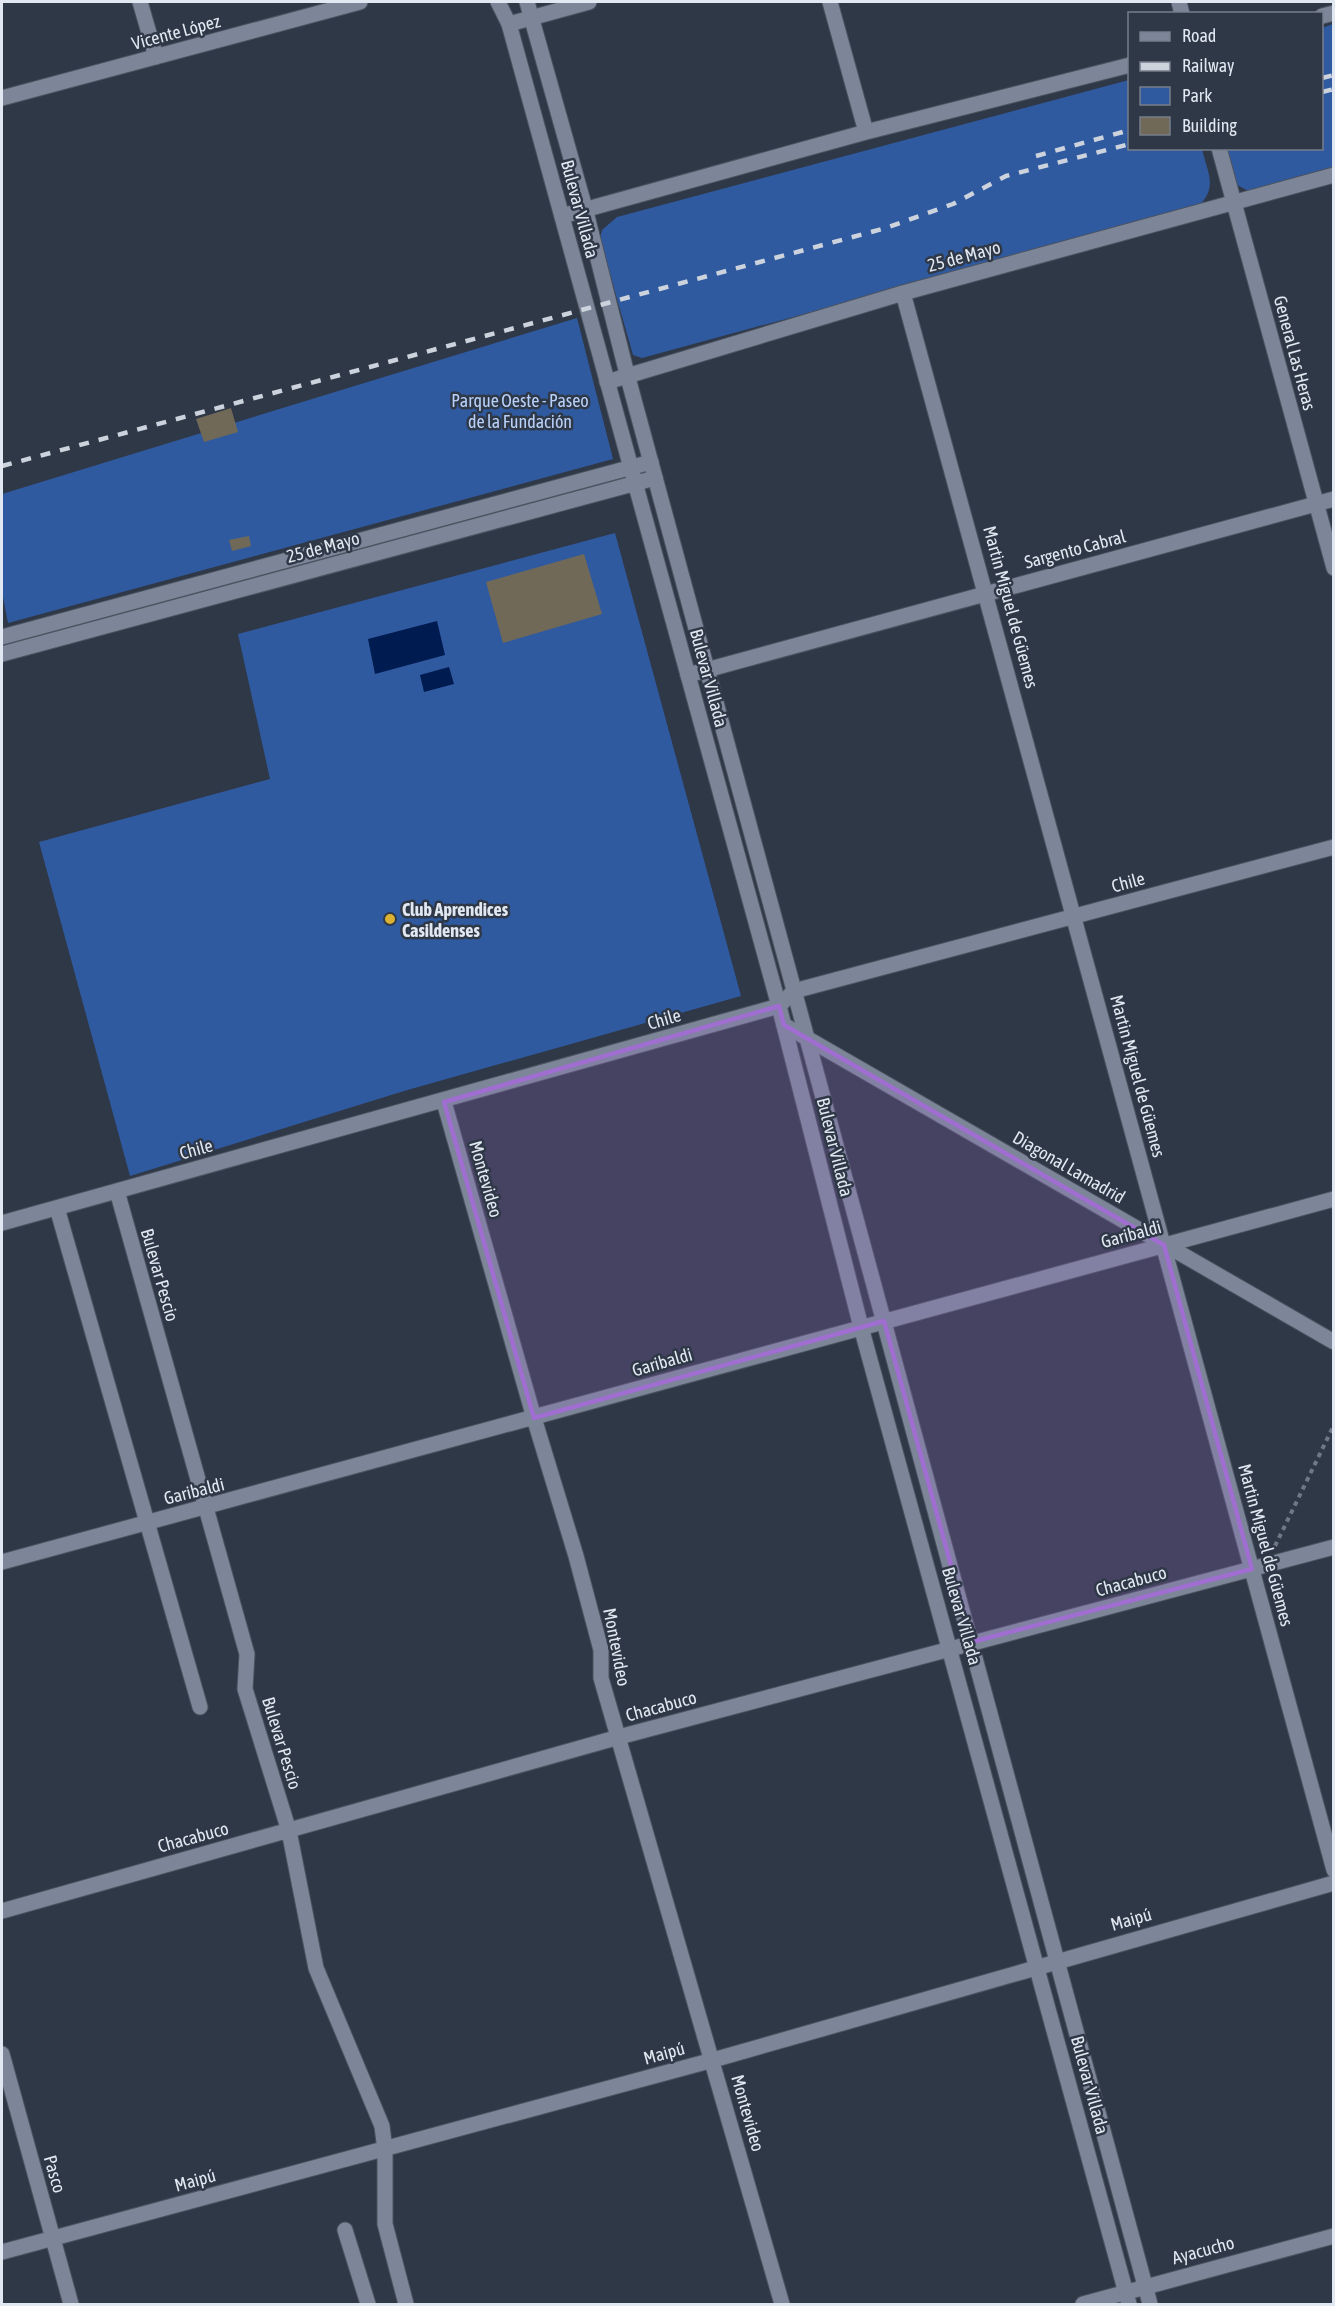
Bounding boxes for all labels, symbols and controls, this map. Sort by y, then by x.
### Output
street label: Vicente López [129,10,223,54]
legend [1128,12,1323,150]
text: Road [1182,25,1216,46]
text: Railway [1182,55,1234,76]
text: Park [1182,85,1212,106]
text: Building [1182,115,1237,136]
street label: Bulevar Villada [557,158,603,260]
street label: 25 de Mayo [925,236,1003,276]
street label: General Las Heras [1270,293,1320,413]
park label: Parque Oeste - Paseo de la Fundación [451,390,589,432]
street label: Martin Miguel de Güemes [979,524,1043,690]
street label: Sargento Cabral [1022,525,1128,573]
street label: 25 de Mayo [284,527,362,567]
street label: Bulevar Villada [686,627,732,729]
street label: Chile [1109,867,1147,897]
place label: Club Aprendices Casildenses [402,899,509,941]
marker: Club Aprendices Casildenses [383,912,397,926]
street label: Martin Miguel de Güemes [1106,993,1170,1159]
street label: Chile [645,1004,683,1034]
street label: Bulevar Villada [813,1095,857,1199]
street label: Diagonal Lamadrid [1009,1126,1129,1208]
street label: Chile [177,1134,215,1164]
street label: Montevideo [465,1138,507,1220]
street label: Garibaldi [1099,1216,1163,1252]
street label: Bulevar Pescio [137,1226,183,1324]
street label: Garibaldi [630,1343,694,1381]
street label: Martin Miguel de Güemes [1234,1462,1298,1628]
street label: Garibaldi [162,1473,226,1509]
street label: Chacabuco [1093,1561,1169,1601]
street label: Bulevar Villada [938,1565,986,1667]
street label: Montevideo [599,1606,635,1688]
street label: Chacabuco [623,1686,699,1726]
street label: Bulevar Pescio [258,1694,306,1792]
street label: Chacabuco [155,1817,231,1857]
street label: Maipú [1108,1903,1154,1935]
street label: Bulevar Villada [1067,2034,1113,2136]
street label: Maipú [641,2037,687,2069]
street label: Montevideo [727,2072,769,2154]
street label: Pasco [40,2153,70,2195]
street label: Maipú [172,2164,218,2196]
street label: Ayacucho [1170,2232,1236,2268]

